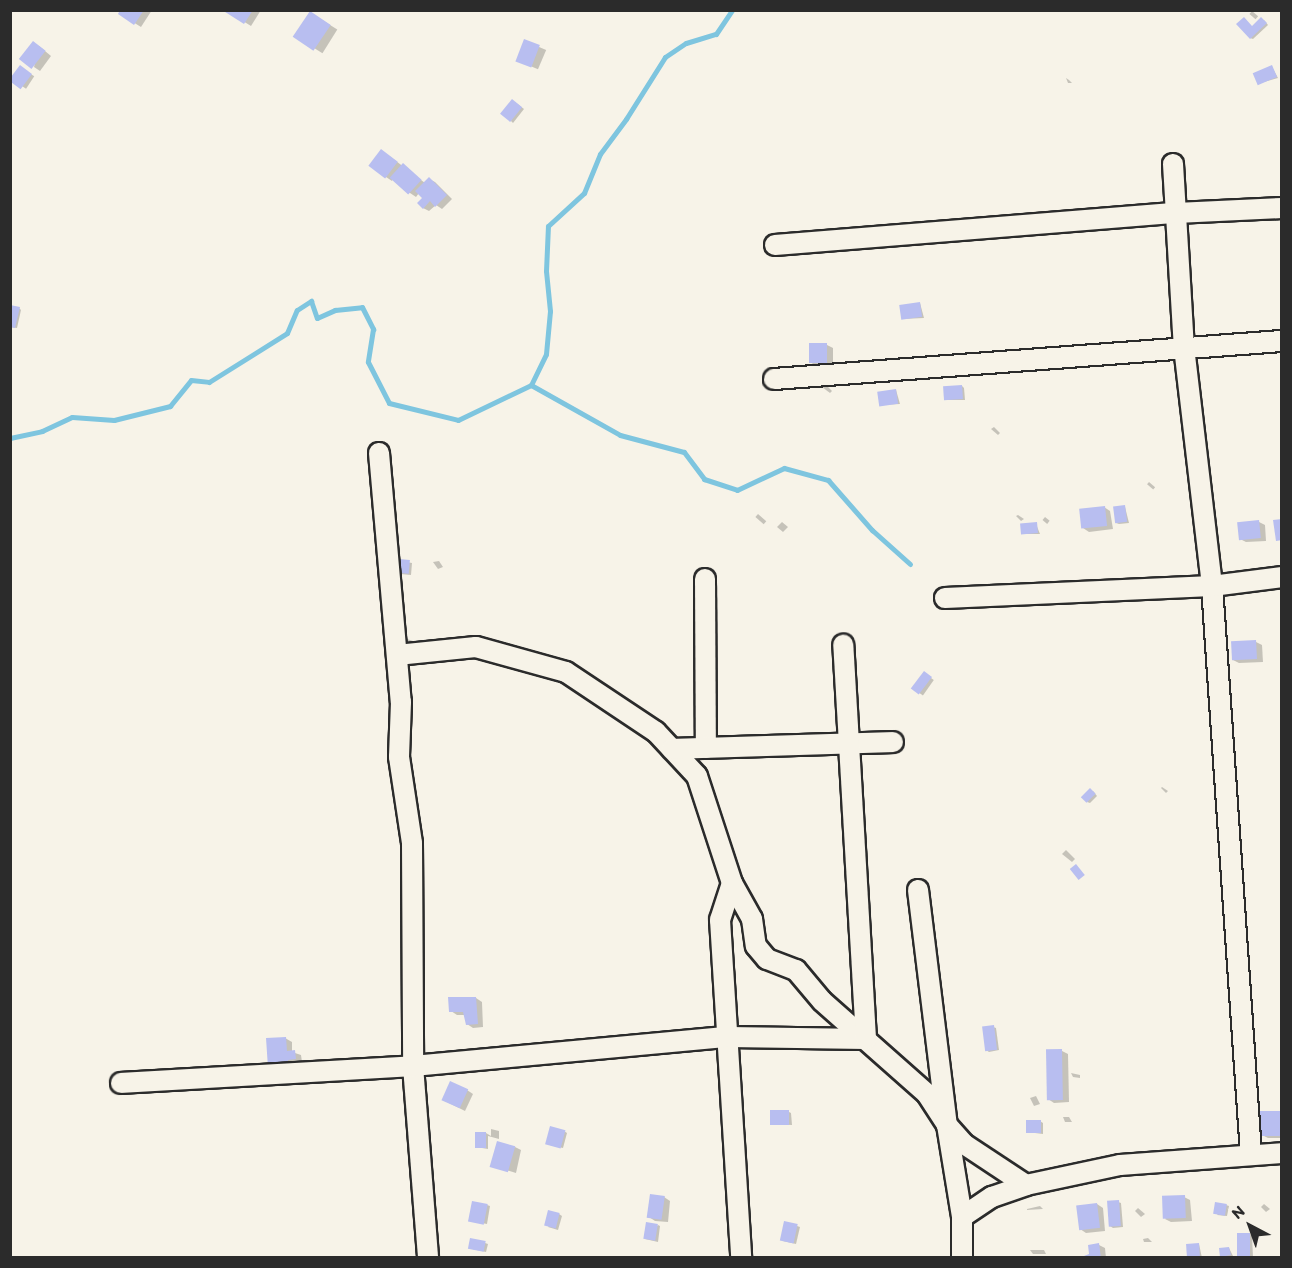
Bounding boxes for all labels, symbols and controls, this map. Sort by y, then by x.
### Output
north arrow [1220,1196,1280,1256]
text: N [1228,1201,1248,1223]

